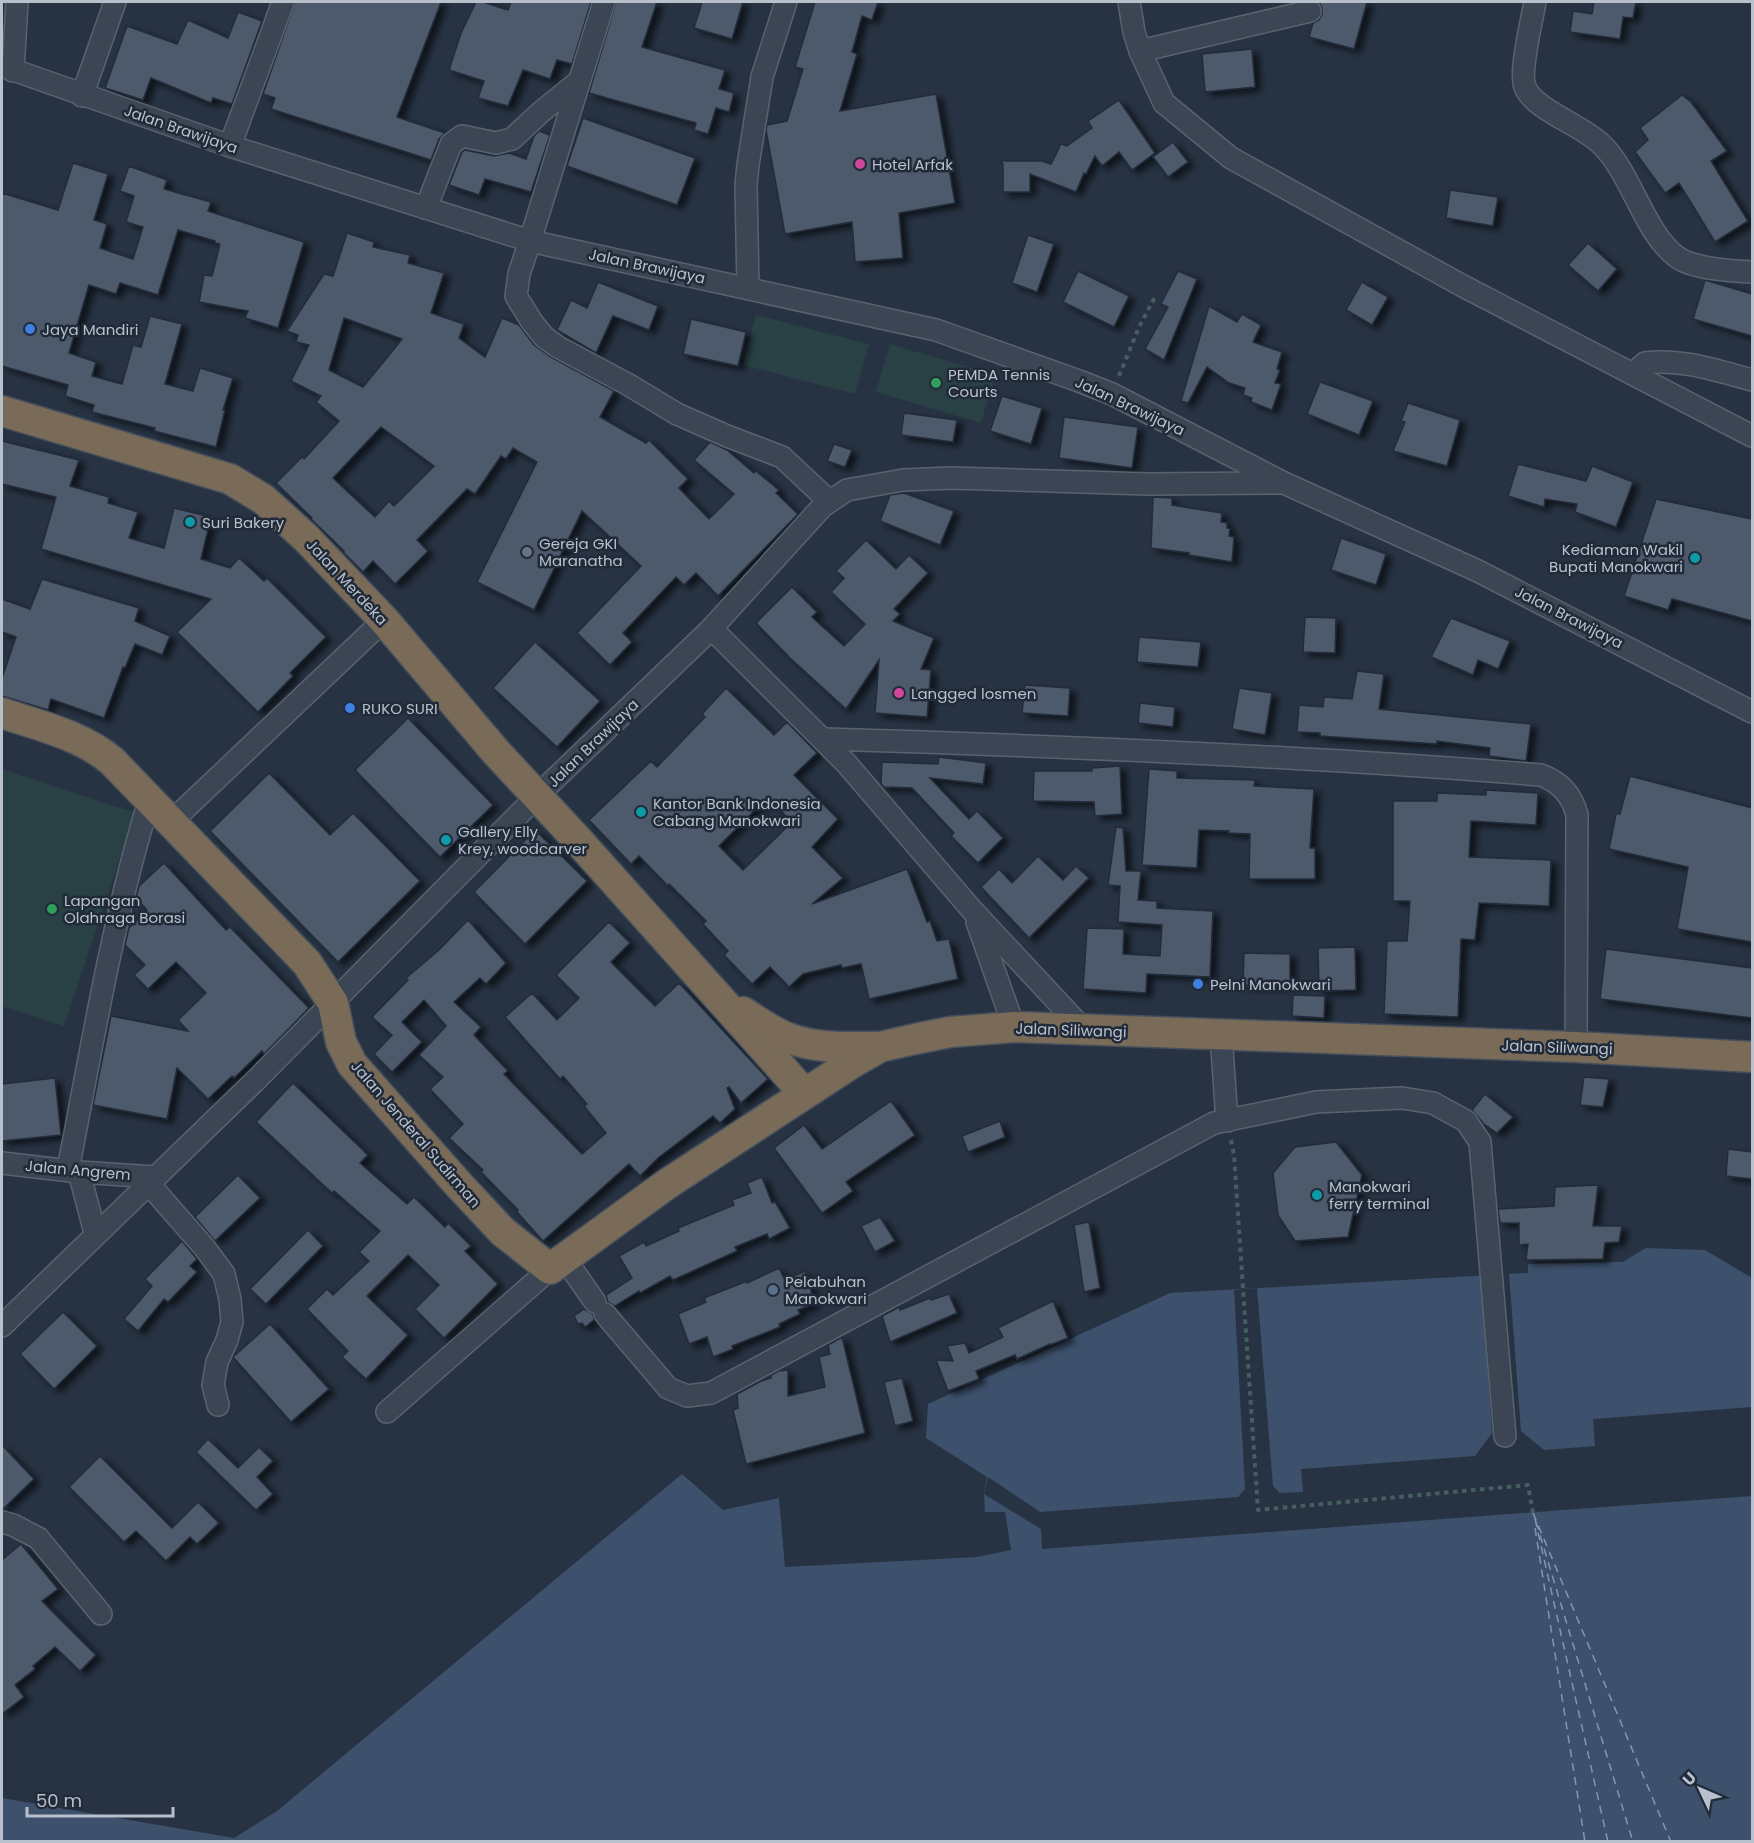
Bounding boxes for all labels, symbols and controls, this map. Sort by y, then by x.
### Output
street label: Jalan Brawijaya [121,100,241,158]
place label: Hotel Arfak [872,154,953,175]
marker: Hotel Arfak [853,157,867,171]
street label: Jalan Brawijaya [587,243,707,289]
place label: Jaya Mandiri [42,319,138,340]
marker: Jaya Mandiri [23,322,37,336]
place label: PEMDA Tennis Courts [948,364,1050,402]
street label: Jalan Brawijaya [1072,371,1188,441]
marker: PEMDA Tennis Courts [929,376,943,390]
place label: Suri Bakery [202,512,285,533]
marker: Suri Bakery [183,515,197,529]
place label: Gereja GKI Maranatha [539,533,623,571]
street label: Jalan Merdeka [302,534,392,630]
place label: Kediaman Wakil Bupati Manokwari [1549,539,1683,577]
marker: Gereja GKI Maranatha [520,545,534,559]
marker: Kediaman Wakil Bupati Manokwari [1688,551,1702,565]
street label: Jalan Brawijaya [1511,581,1627,653]
place label: Langged losmen [911,683,1036,704]
marker: Langged losmen [892,686,906,700]
street label: Jalan Brawijaya [543,694,643,792]
place label: RUKO SURI [362,698,438,719]
marker: RUKO SURI [343,701,357,715]
place label: Kantor Bank Indonesia Cabang Manokwari [653,793,821,831]
marker: Kantor Bank Indonesia Cabang Manokwari [634,805,648,819]
place label: Gallery Elly Krey, woodcarver [458,821,587,859]
marker: Gallery Elly Krey, woodcarver [439,833,453,847]
place label: Lapangan Olahraga Borasi [64,890,185,928]
marker: Lapangan Olahraga Borasi [45,902,59,916]
place label: Pelni Manokwari [1210,974,1331,995]
marker: Pelni Manokwari [1191,977,1205,991]
street label: Jalan Siliwangi [1015,1018,1127,1042]
street label: Jalan Siliwangi [1501,1035,1613,1059]
street label: Jalan Jenderal Sudirman [346,1056,486,1212]
street label: Jalan Angrem [24,1155,132,1185]
place label: Manokwari ferry terminal [1329,1176,1430,1214]
marker: Manokwari ferry terminal [1310,1188,1324,1202]
place label: Pelabuhan Manokwari [785,1271,867,1309]
marker: Pelabuhan Manokwari [766,1283,780,1297]
north arrow [1670,1759,1730,1819]
text: U [1677,1767,1702,1791]
scale bar [27,1780,172,1818]
text: 50 m [36,1788,82,1813]

